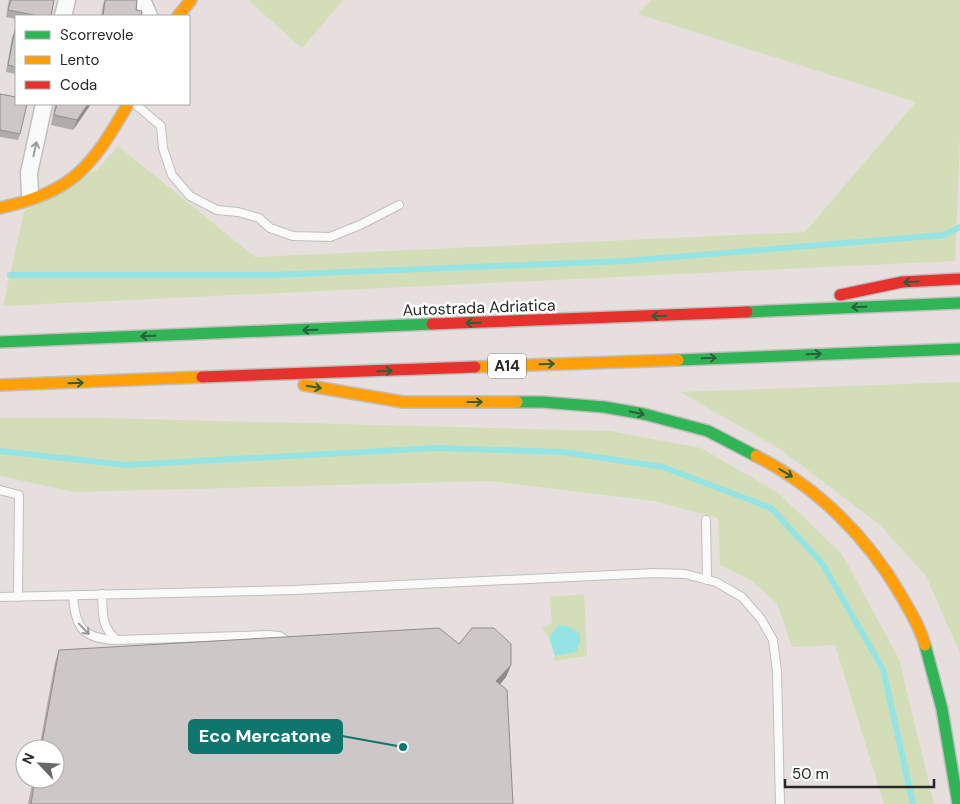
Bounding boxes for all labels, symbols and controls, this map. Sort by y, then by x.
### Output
legend [15,15,190,105]
text: Scorrevole [60,25,134,45]
text: Lento [60,50,99,70]
text: Coda [60,75,97,95]
one-way arrow [30,141,40,157]
one-way arrow [904,277,920,286]
street label: Autostrada Adriatica [402,294,556,321]
one-way arrow [851,303,867,312]
one-way arrow [651,311,667,320]
one-way arrow [465,319,481,328]
one-way arrow [303,325,319,334]
one-way arrow [140,332,156,341]
one-way arrow [806,349,822,359]
one-way arrow [701,353,717,363]
road number: A14 [488,354,526,378]
one-way arrow [539,360,555,369]
one-way arrow [376,366,392,375]
one-way arrow [68,378,84,387]
one-way arrow [305,382,321,392]
one-way arrow [466,397,483,407]
one-way arrow [628,409,644,418]
one-way arrow [779,469,793,479]
one-way arrow [78,623,90,635]
callout: Eco Mercatone [189,720,342,753]
text: Eco Mercatone [199,724,331,748]
north arrow [15,739,65,789]
text: N [18,750,39,767]
scale bar [785,756,934,788]
text: 50 m [792,764,829,784]

